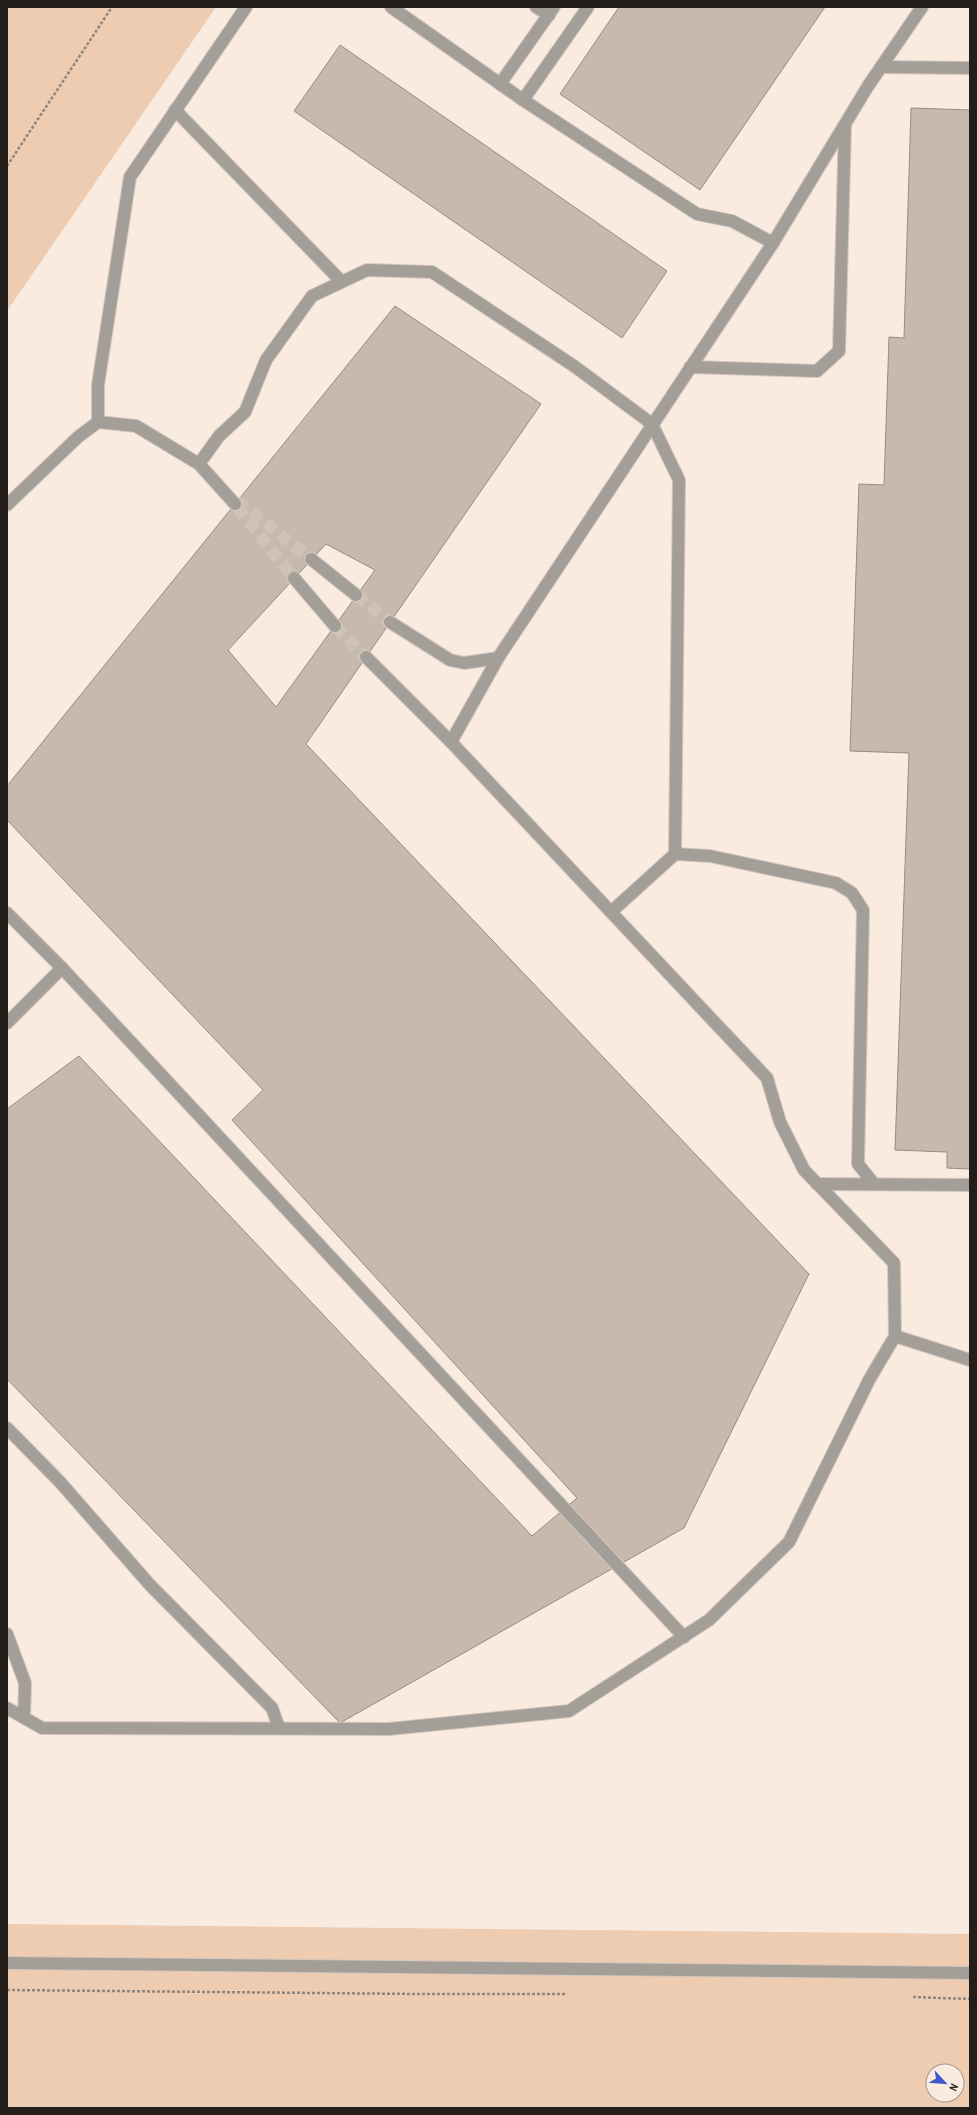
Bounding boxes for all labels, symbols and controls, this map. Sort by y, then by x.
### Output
north arrow [925,2063,965,2103]
text: N [946,2081,962,2093]

